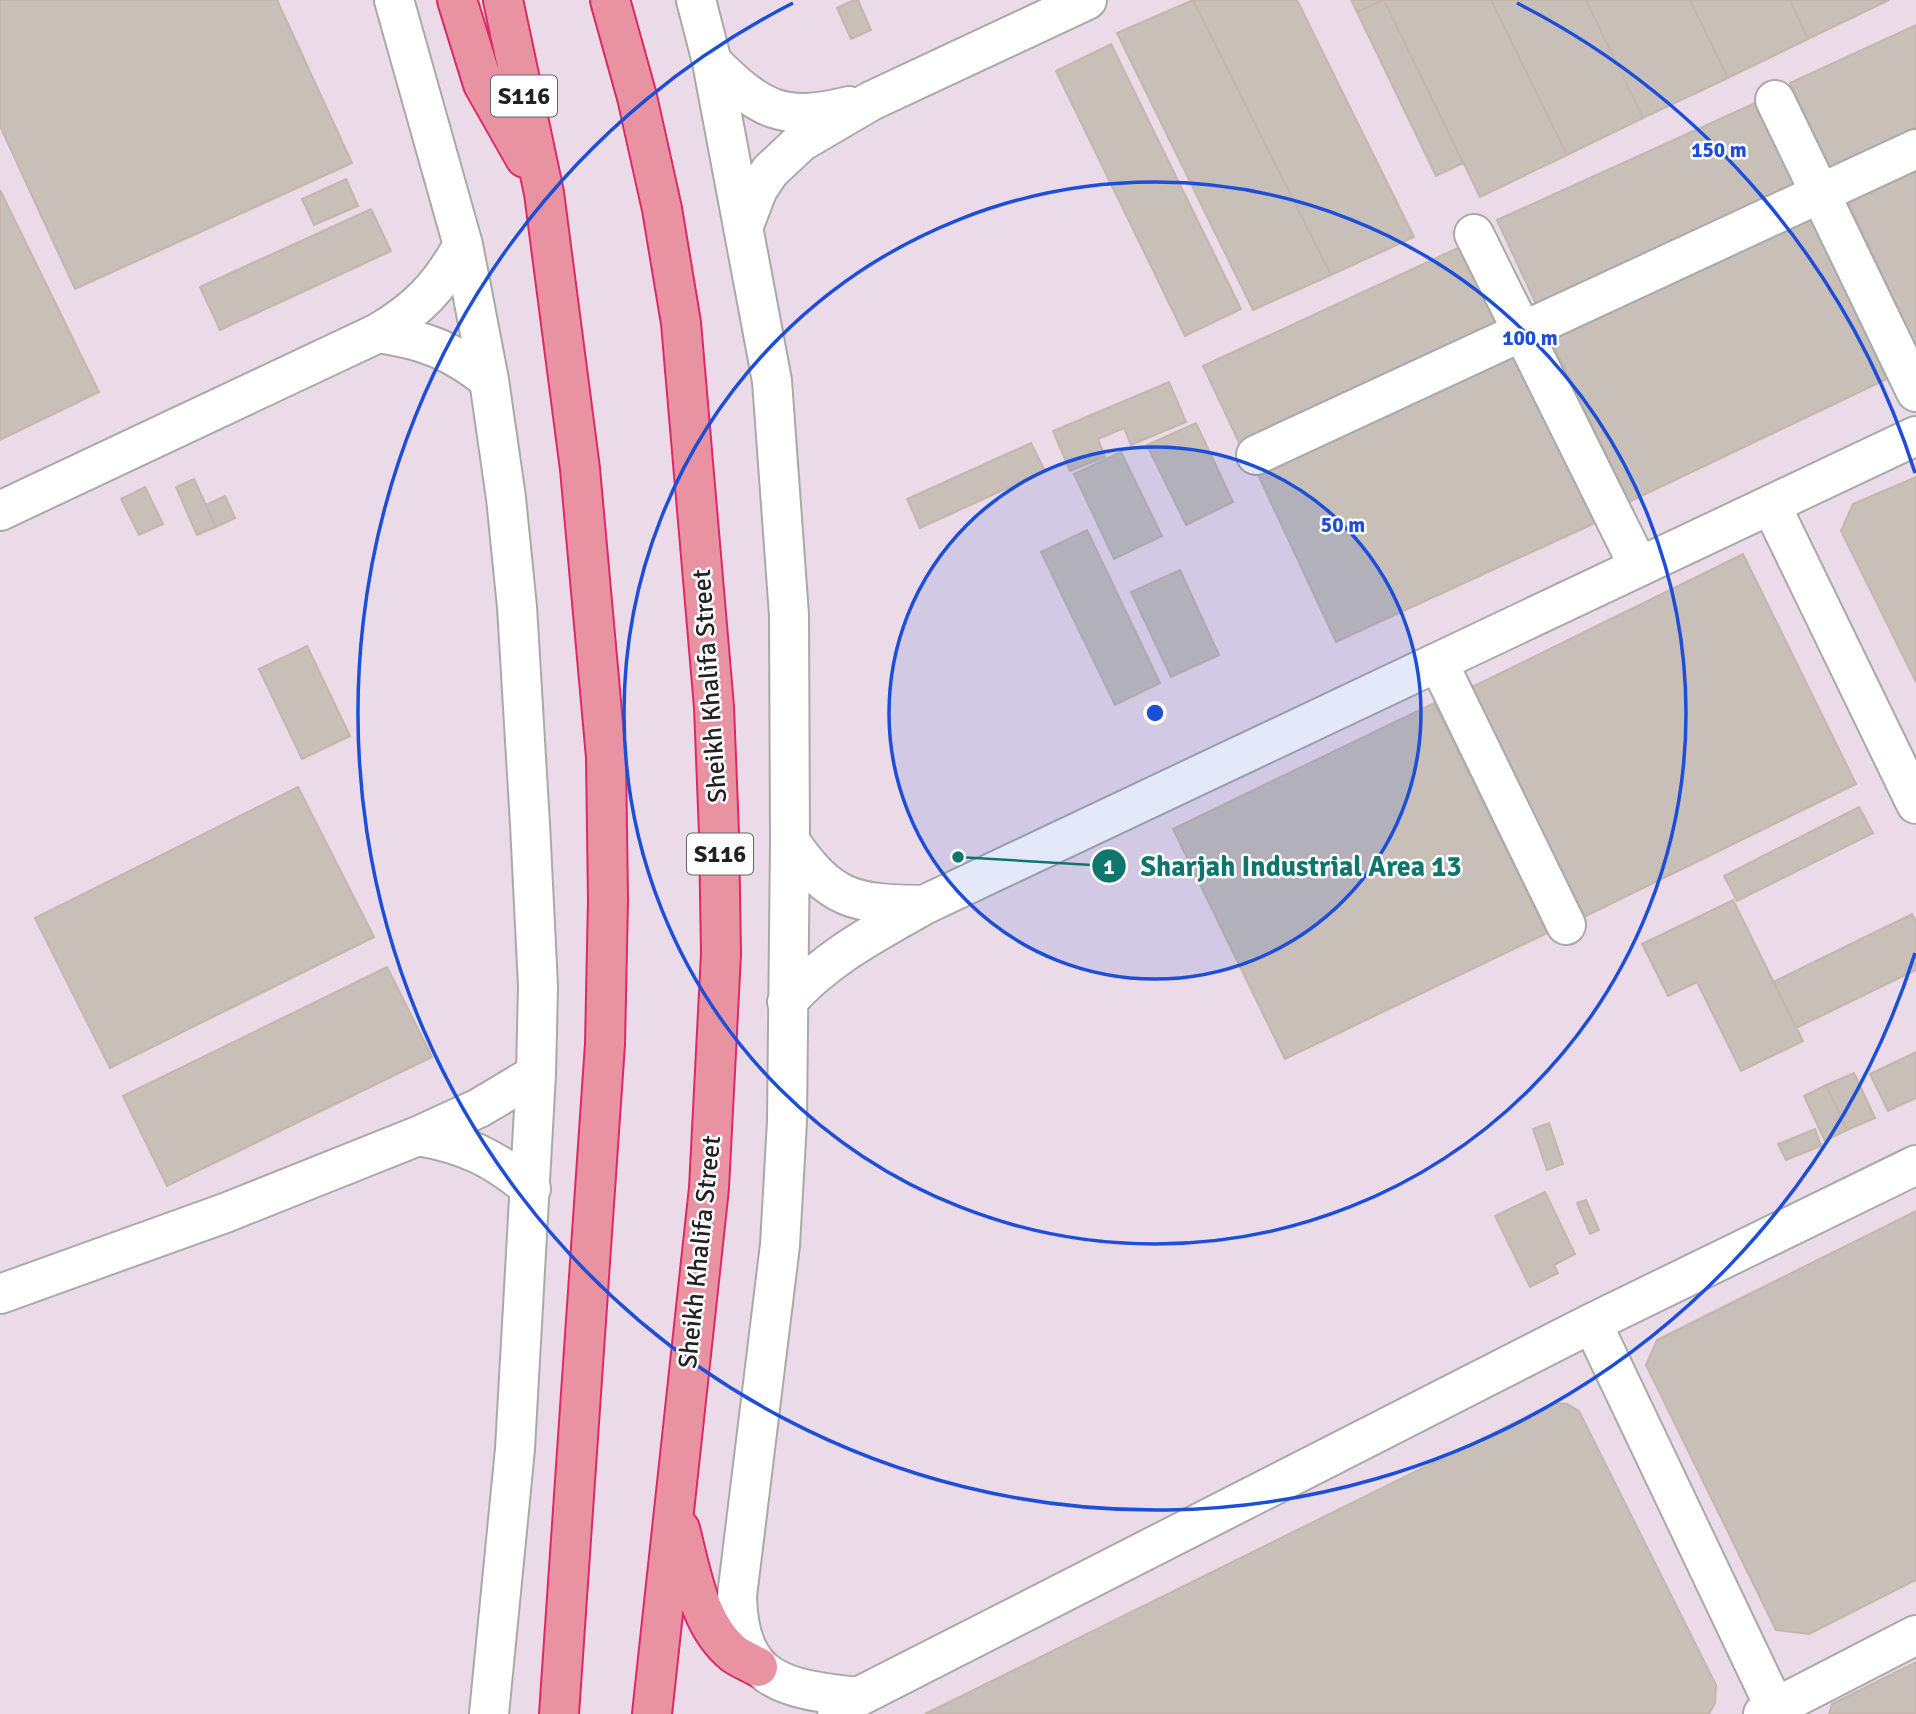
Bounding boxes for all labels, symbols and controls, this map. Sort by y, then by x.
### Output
road number: S116 [491,76,557,116]
text: 150 m [1691,137,1747,163]
text: 100 m [1502,325,1558,351]
text: 50 m [1321,512,1365,538]
street label: Sheikh Khalifa Street [686,568,734,804]
centre of rings [1143,701,1167,725]
road number: S116 [687,834,753,874]
callout: Sharjah Industrial Area 13 [1091,842,1476,891]
text: Sharjah Industrial Area 13 [1140,850,1462,884]
text: 1 [1103,854,1115,880]
street label: Sheikh Khalifa Street [672,1134,728,1370]

